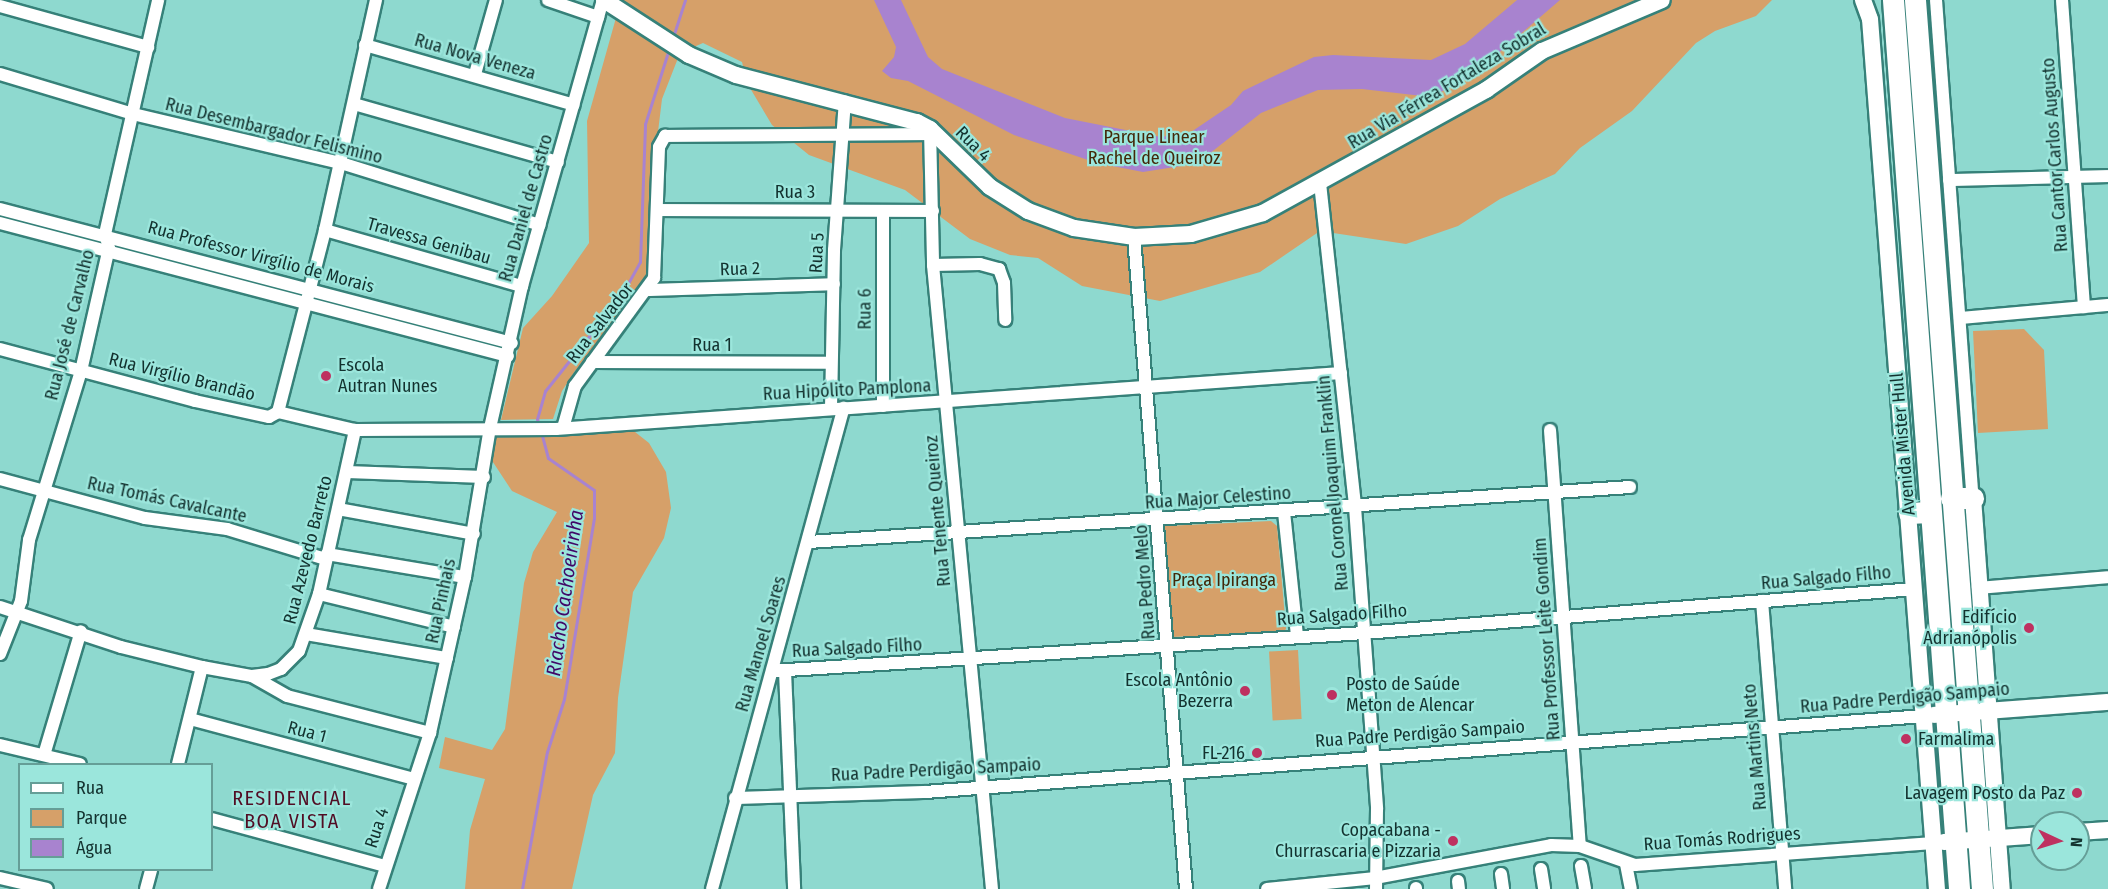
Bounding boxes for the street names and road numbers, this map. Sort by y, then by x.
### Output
street label: Rua Via Férrea Fortaleza Sobral [1344,18,1550,154]
street label: Rua Nova Veneza [412,29,538,85]
street label: Rua Cantor Carlos Augusto [2037,57,2073,253]
street label: Rua Desembargador Felismino [163,94,385,168]
street label: Rua 4 [951,122,995,166]
street label: Rua Daniel de Castro [495,132,557,284]
street label: Rua 3 [775,181,815,203]
street label: Travessa Genibau [365,213,493,269]
street label: Rua Professor Virgílio de Morais [145,216,377,298]
street label: Rua 5 [805,232,829,274]
street label: Rua José de Carvalho [41,247,99,403]
street label: Rua 2 [720,258,760,280]
street label: Rua Salvador [562,278,638,368]
street label: Rua 6 [854,288,876,330]
street label: Rua 1 [692,334,732,356]
street label: Rua Virgílio Brandão [107,348,257,406]
street label: Avenida Mister Hull [1886,372,1920,516]
street label: Rua Coronel Joaquim Franklin [1313,374,1353,592]
street label: Rua Hipólito Pamplona [762,375,932,405]
street label: Rua Tenente Queiroz [921,435,955,587]
street label: Rua Tomás Cavalcante [85,473,249,527]
street label: Rua Azevedo Barreto [279,473,337,627]
street label: Rua Major Celestino [1144,482,1292,514]
street label: Rua Pedro Melo [1130,524,1160,640]
street label: Rua Professor Leite Gondim [1529,537,1565,741]
street label: Rua Pinhais [421,557,461,645]
street label: Rua Salgado Filho [1760,562,1892,594]
street label: Rua Manoel Soares [731,574,791,714]
street label: Rua Salgado Filho [1276,600,1408,630]
street label: Rua Salgado Filho [791,634,923,662]
street label: Rua Padre Perdigão Sampaio [1799,678,2011,718]
street label: Rua Martins Neto [1739,683,1771,811]
street label: Rua 1 [285,716,329,748]
street label: Rua Padre Perdigão Sampaio [1314,716,1526,752]
street label: Rua Padre Perdigão Sampaio [830,754,1042,786]
street label: Rua 4 [360,805,394,851]
street label: Rua Tomás Rodrigues [1643,823,1801,855]

